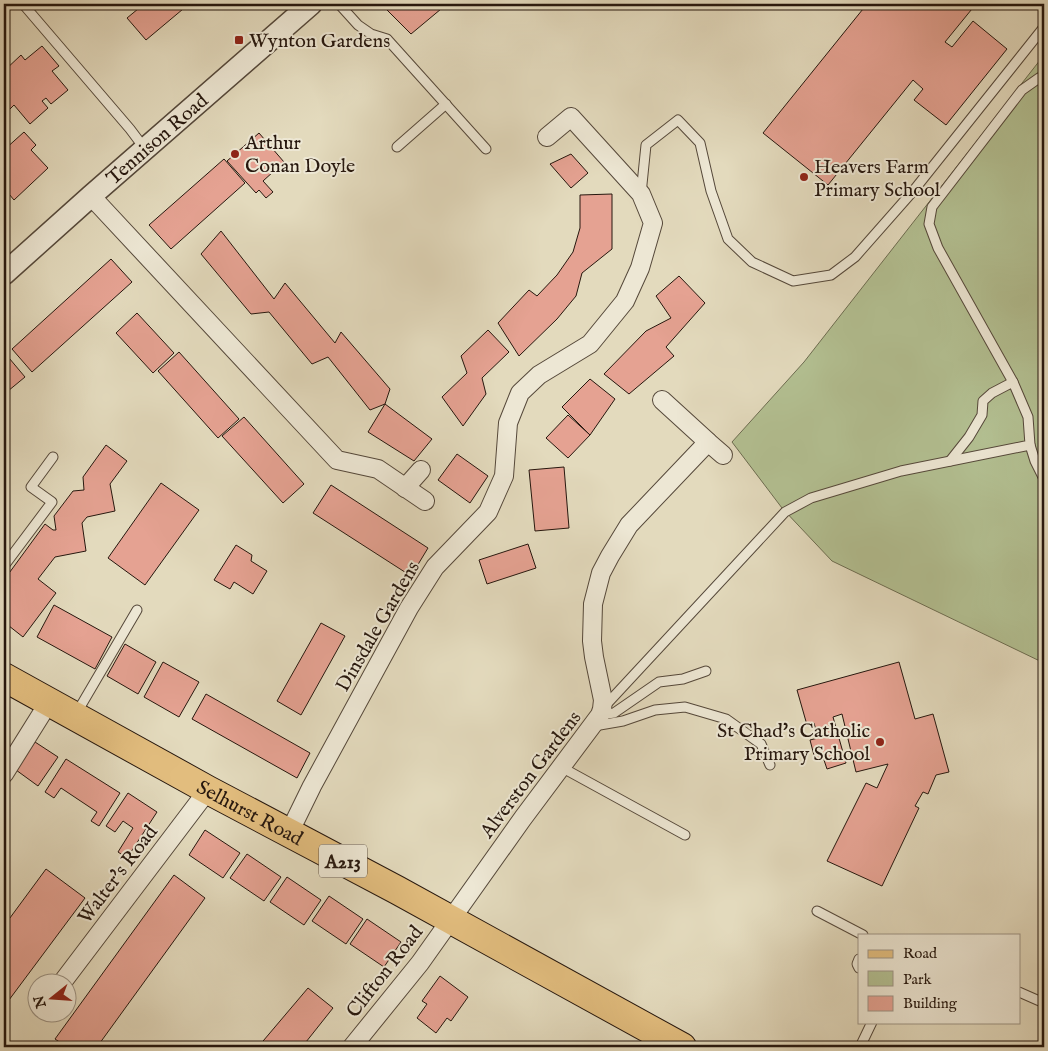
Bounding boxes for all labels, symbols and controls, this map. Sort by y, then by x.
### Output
place label: Wynton Gardens [249,29,390,54]
marker: Wynton Gardens [233,34,245,46]
street label: Tennison Road [102,89,214,191]
place label: Arthur Conan Doyle [244,131,355,179]
marker: Arthur Conan Doyle [229,148,241,160]
place label: Heavers Farm Primary School [814,155,941,203]
marker: Heavers Farm Primary School [798,171,810,183]
street label: Dinsdale Gardens [331,557,426,697]
street label: Alverston Gardens [475,706,587,844]
place label: St Chad's Catholic Primary School [717,719,871,767]
marker: St Chad's Catholic Primary School [874,736,886,748]
street label: Selhurst Road [192,775,307,852]
street label: Walter's Road [73,820,164,929]
road number: A213 [319,844,367,878]
street label: Clifton Road [341,921,429,1023]
legend [858,934,1020,1024]
text: Road [903,944,938,963]
text: Park [903,970,933,989]
north arrow [28,974,78,1024]
text: N [30,993,51,1011]
text: Building [903,994,958,1013]

